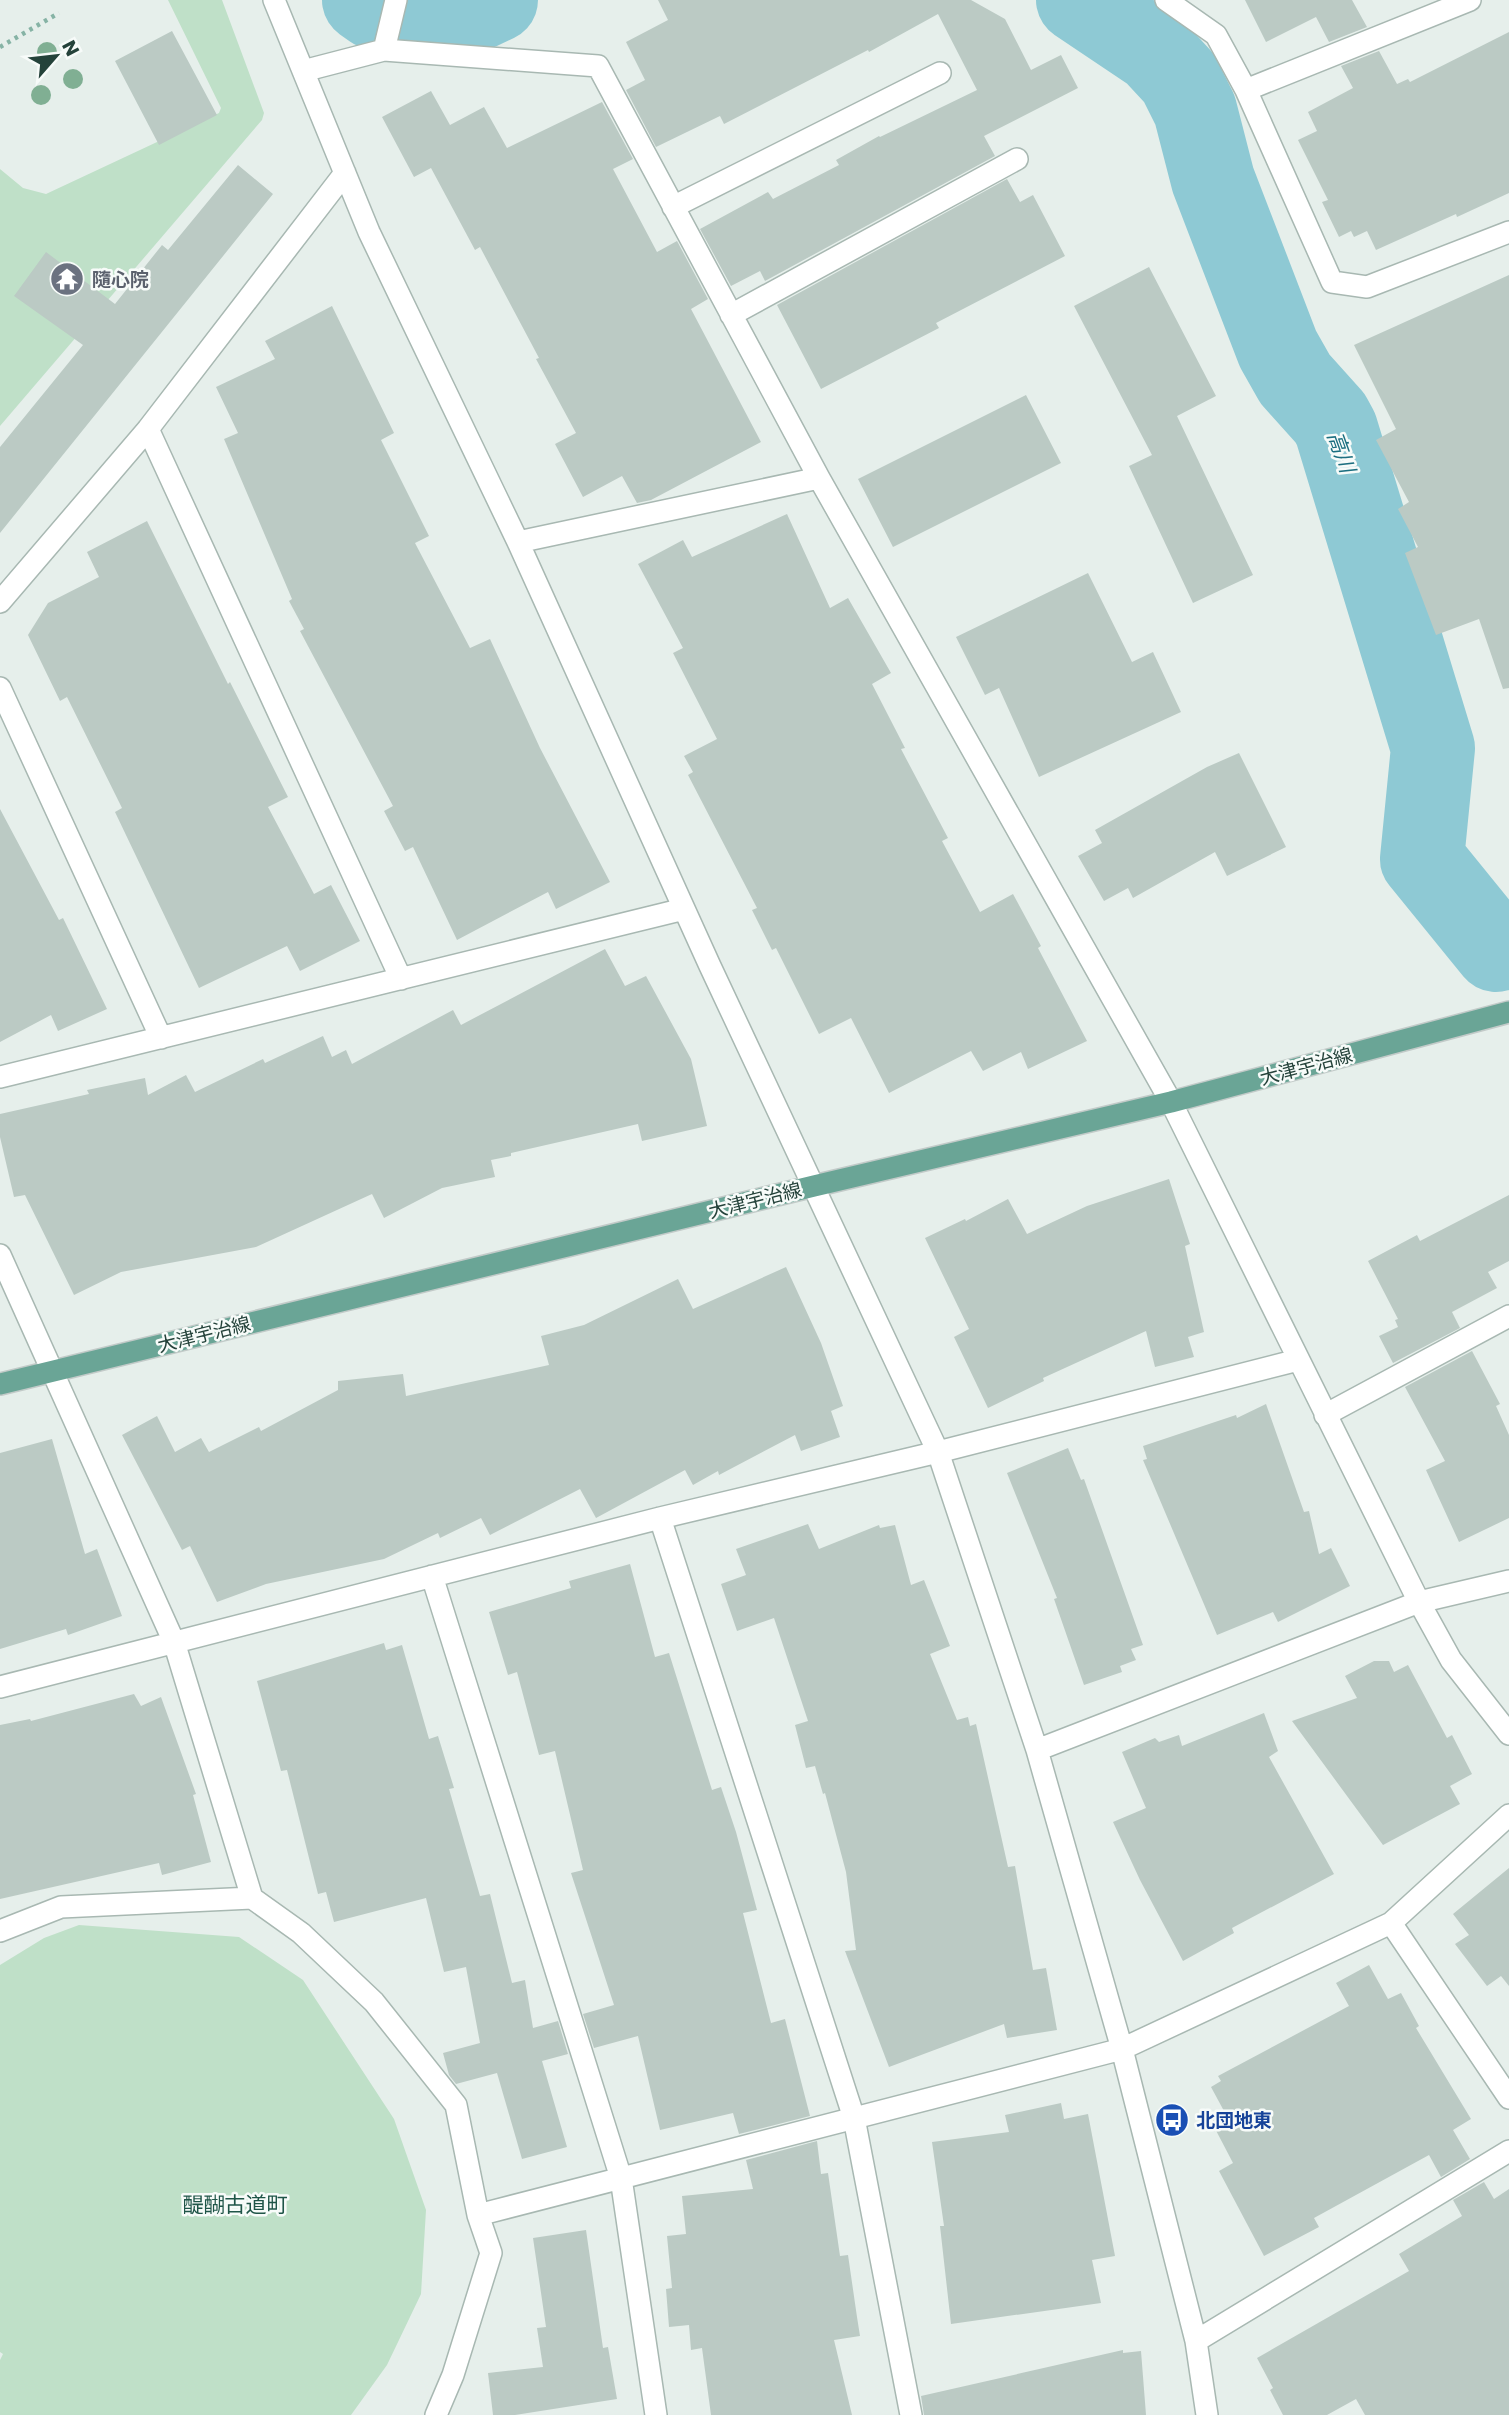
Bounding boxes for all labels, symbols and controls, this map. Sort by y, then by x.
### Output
north arrow [21,21,91,91]
text: N [55,36,86,61]
temple icon: 隨心院 [48,260,86,298]
place label: 隨心院 [92,266,149,293]
water label: 高川 [1321,427,1363,478]
street label: 大津宇治線 [1257,1041,1356,1092]
street label: 大津宇治線 [706,1176,804,1225]
street label: 大津宇治線 [155,1310,253,1359]
bus stop icon: 北団地東 [1153,2101,1191,2139]
place label: 北団地東 [1196,2107,1272,2134]
district label: 醍醐古道町 [183,2190,288,2219]

